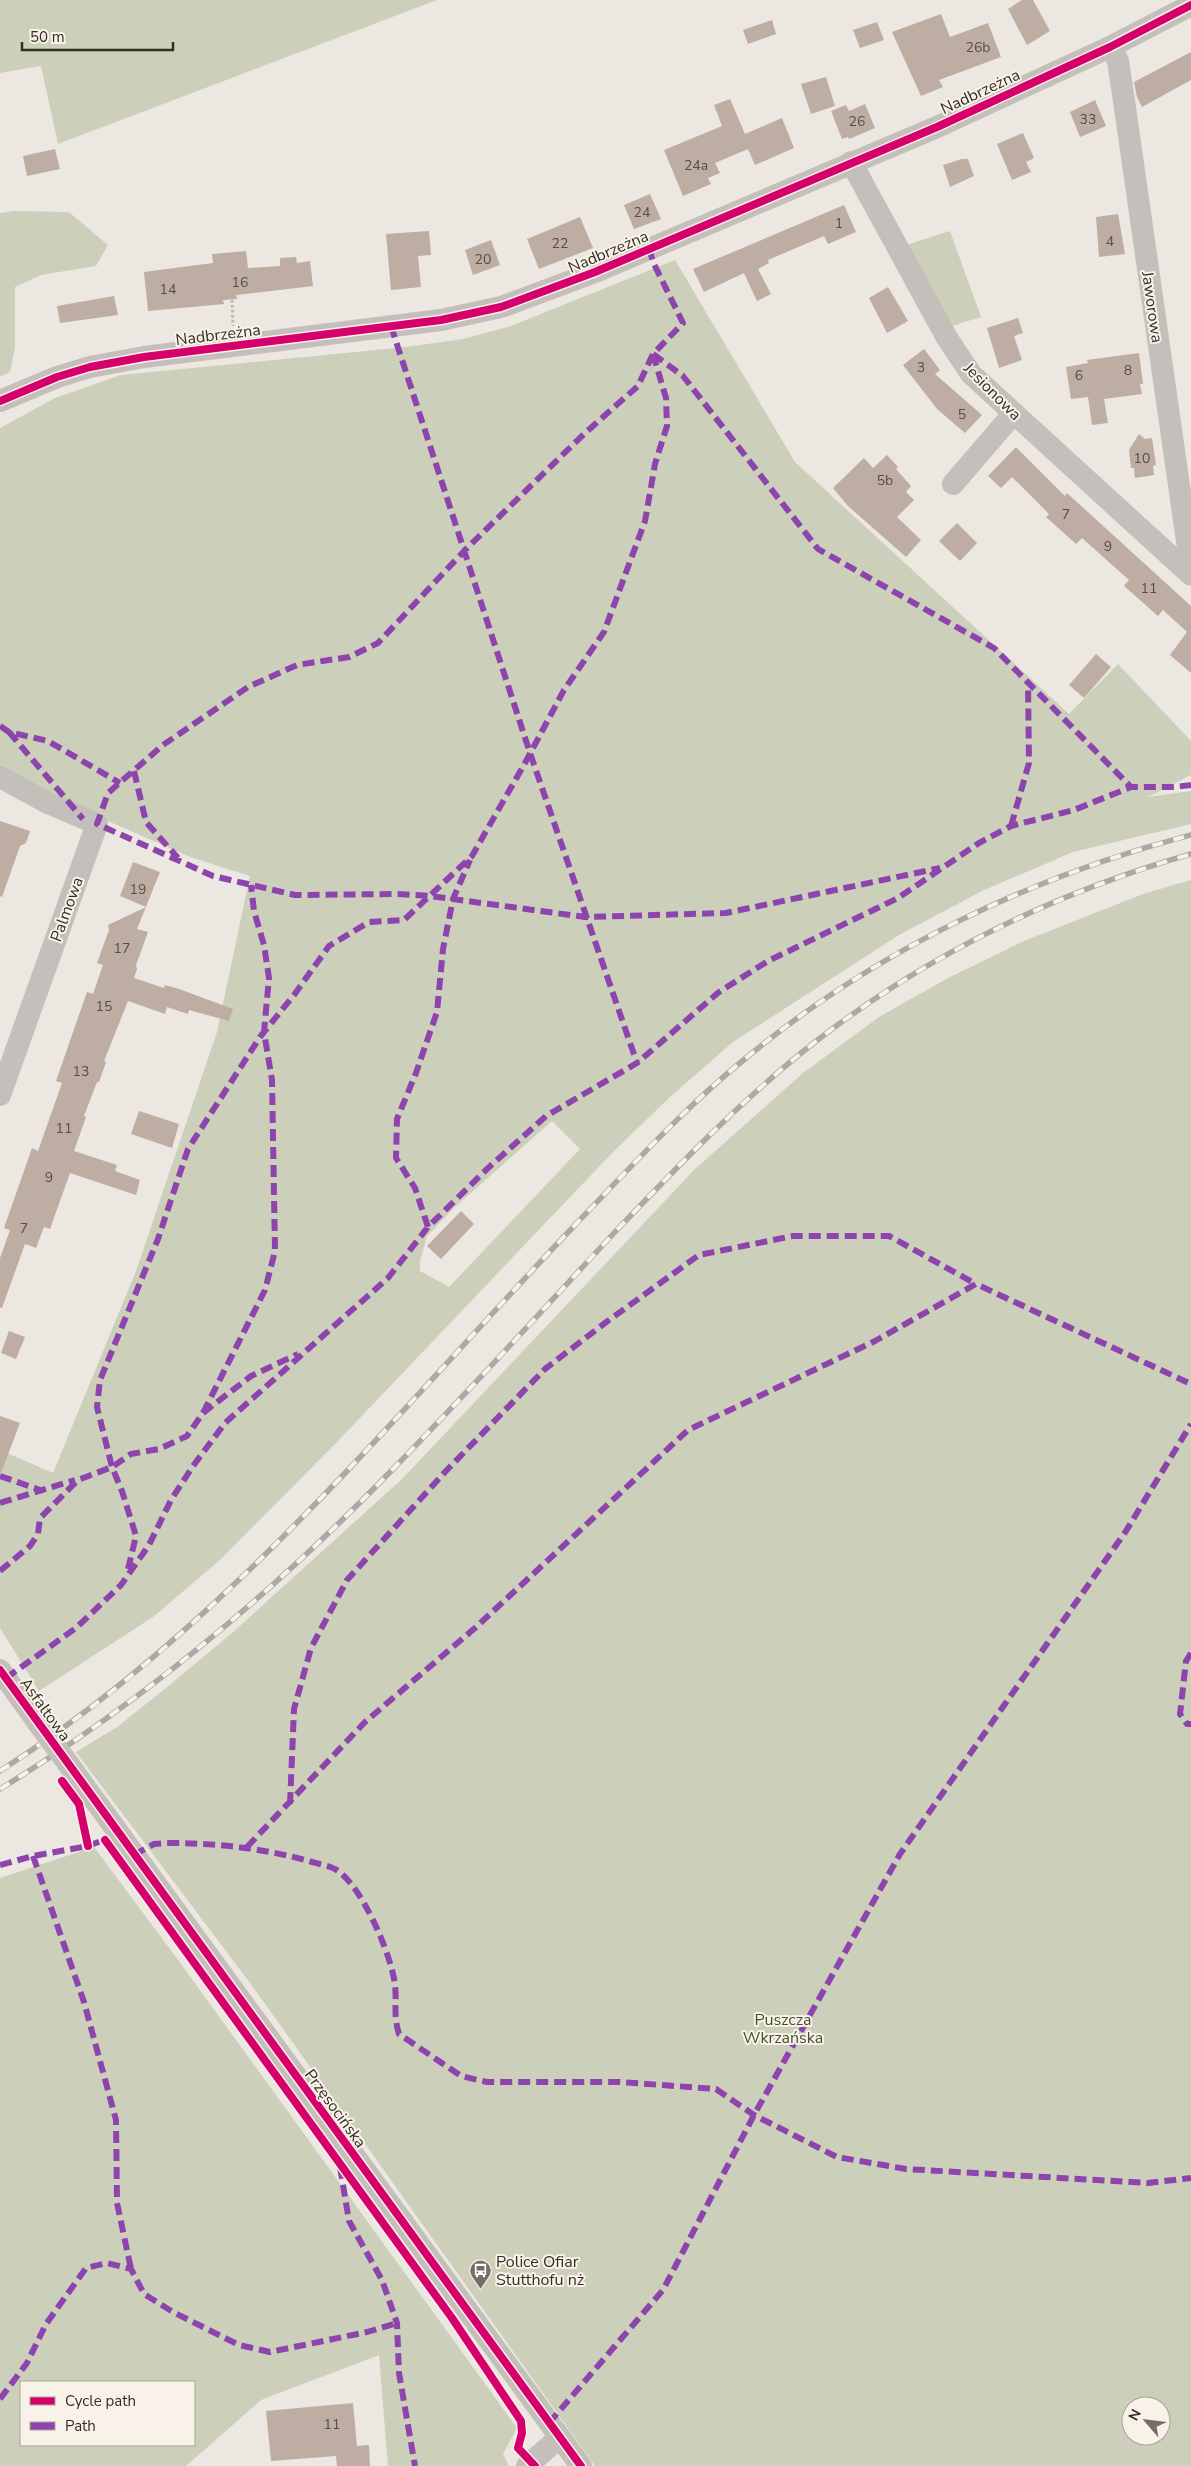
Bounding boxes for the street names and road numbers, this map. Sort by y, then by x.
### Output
street label: Nadbrzeżna [937,64,1024,120]
street label: Nadbrzeżna [565,225,652,279]
street label: Jaworowa [1136,269,1168,344]
street label: Nadbrzeżna [174,319,262,351]
street label: Jesionowa [958,357,1026,426]
street label: Palmowa [45,874,89,945]
street label: Asfaltowa [15,1673,76,1746]
street label: Przęsocińska [299,2065,371,2152]

